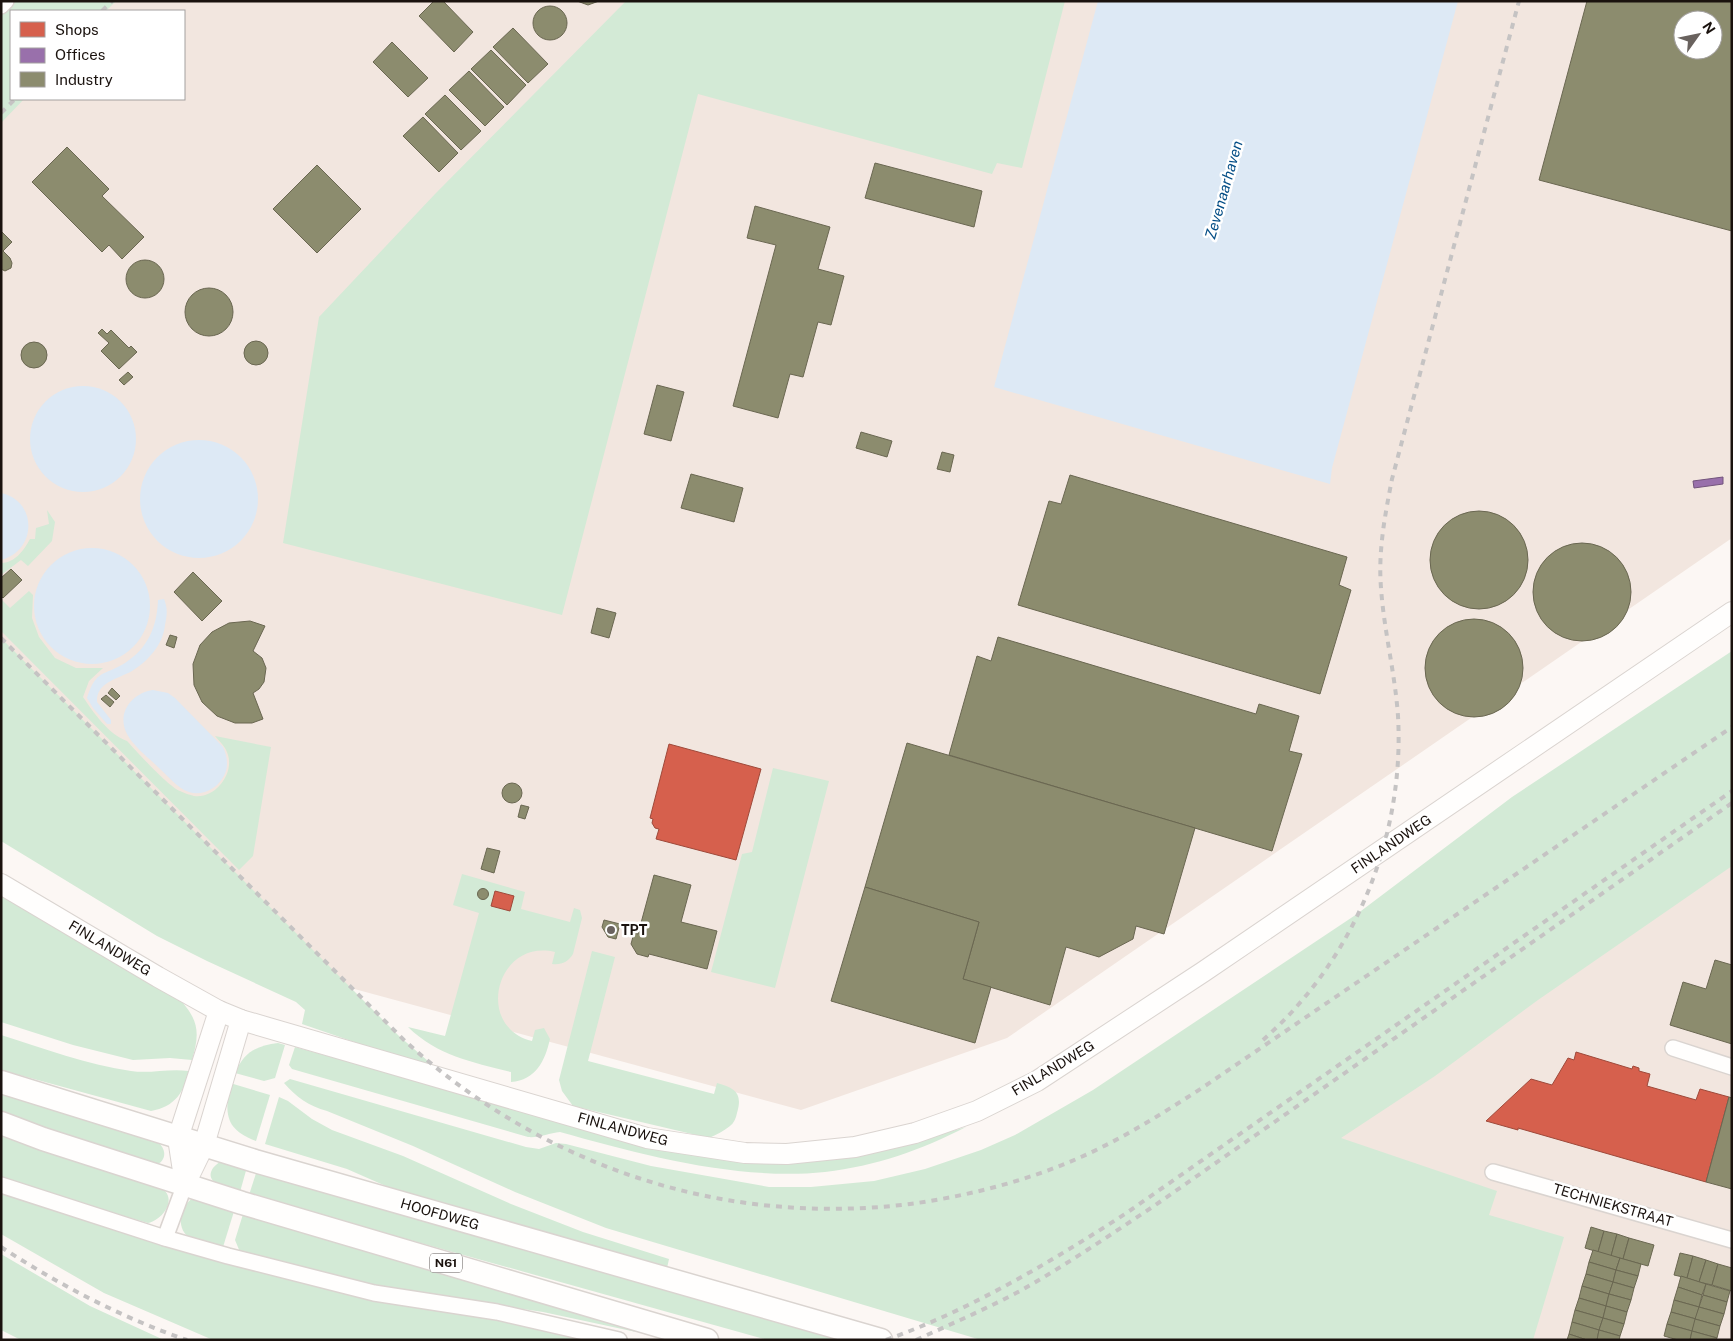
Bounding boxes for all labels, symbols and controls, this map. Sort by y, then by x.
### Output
legend [10,10,185,100]
north arrow [1673,10,1723,60]
text: N [1699,19,1719,37]
text: Shops [55,21,99,38]
text: Offices [55,46,105,63]
text: Industry [55,71,113,88]
water label: Zevenaarhaven [1201,139,1246,241]
street label: FINLANDWEG [1348,811,1434,877]
street label: FINLANDWEG [66,917,154,979]
place label: TPT [621,922,648,938]
marker: TPT [605,924,617,936]
street label: FINLANDWEG [1009,1037,1097,1099]
street label: FINLANDWEG [576,1109,670,1149]
street label: TECHNIEKSTRAAT [1551,1180,1675,1230]
street label: HOOFDWEG [399,1195,481,1233]
road number: N61 [430,1254,462,1272]

